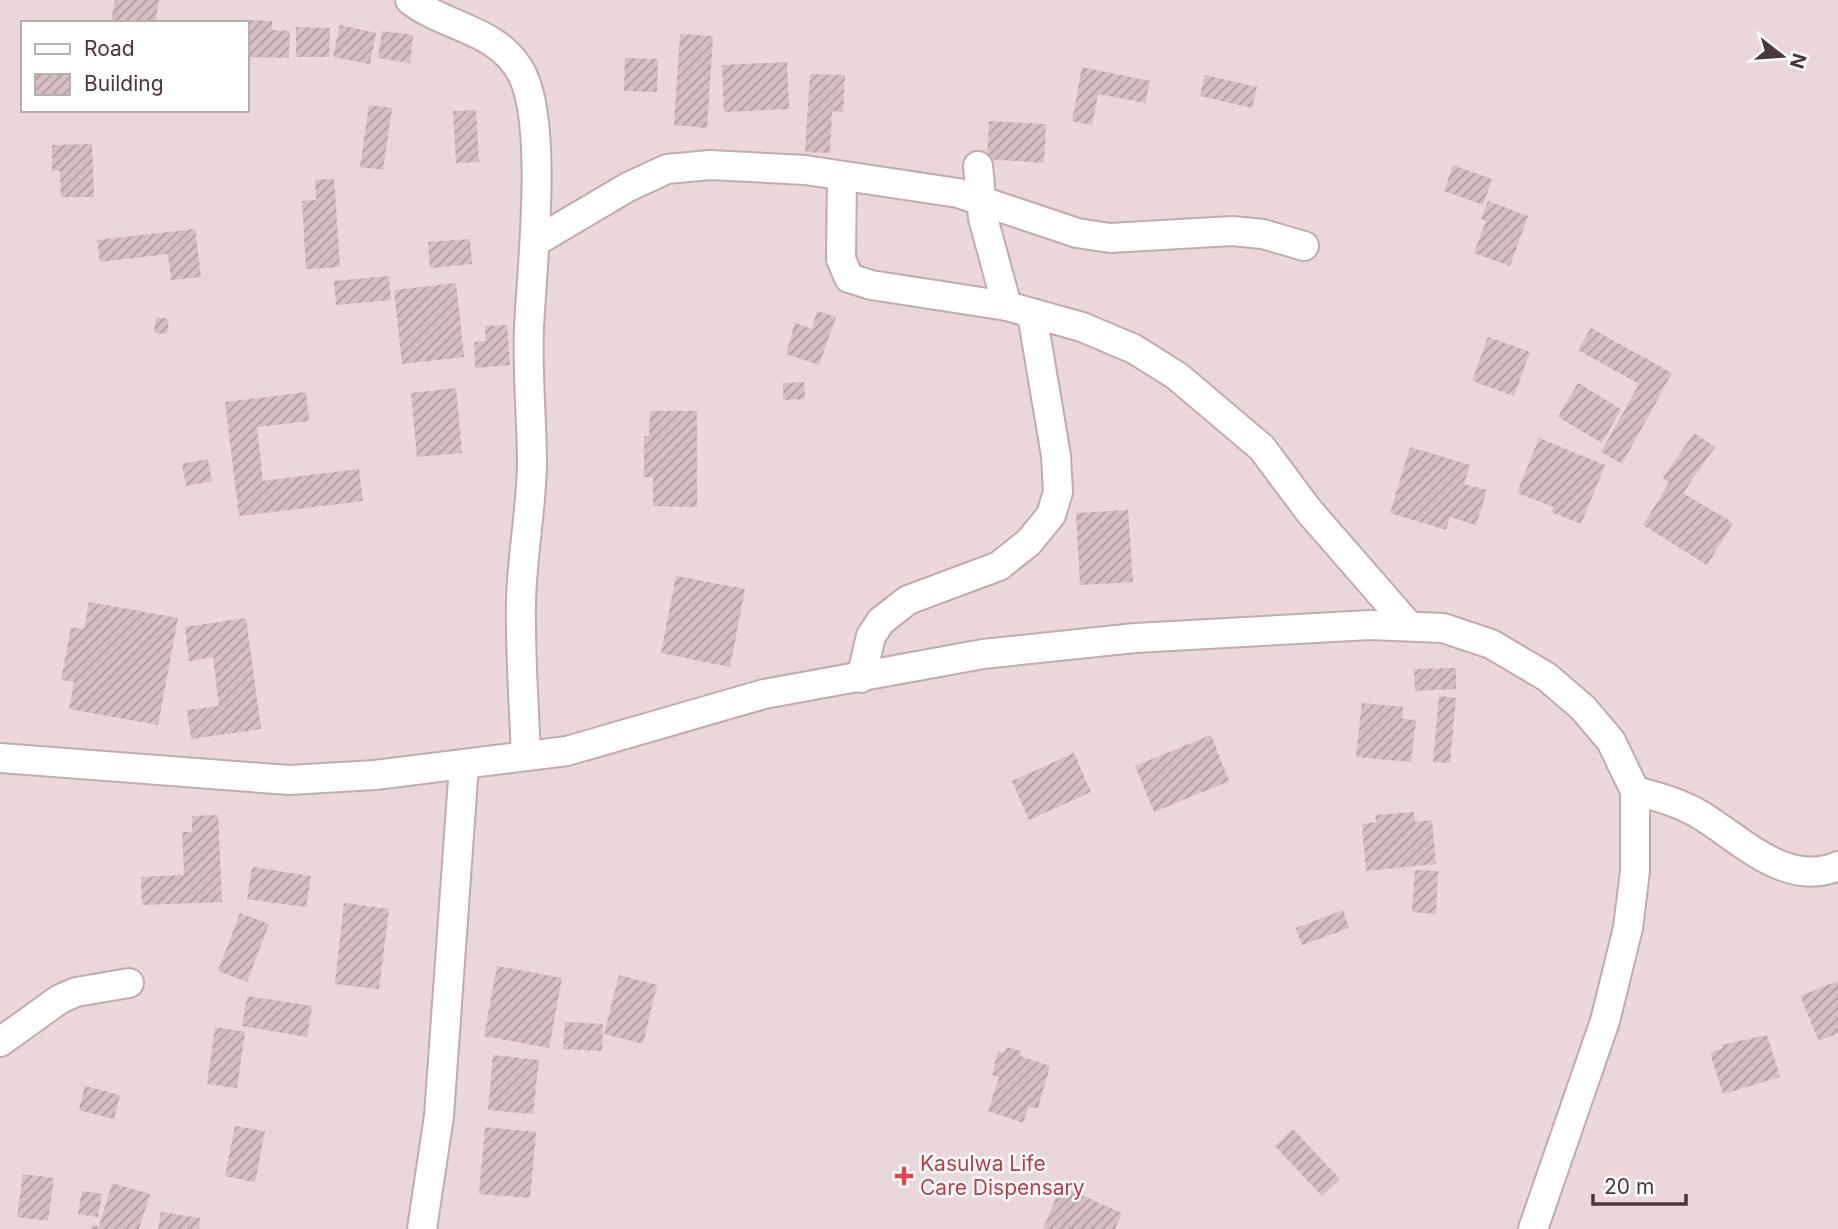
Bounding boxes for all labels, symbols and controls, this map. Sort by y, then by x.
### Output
legend [21,21,248,112]
north arrow [1747,21,1817,91]
text: Road [84,36,135,61]
text: N [1785,51,1811,71]
text: Building [84,71,164,96]
place label: Kasulwa Life Care Dispensary [920,1151,1085,1200]
scale bar [1593,1162,1686,1206]
marker: Kasulwa Life Care Dispensary [894,1166,914,1186]
text: 20 m [1604,1174,1654,1199]

